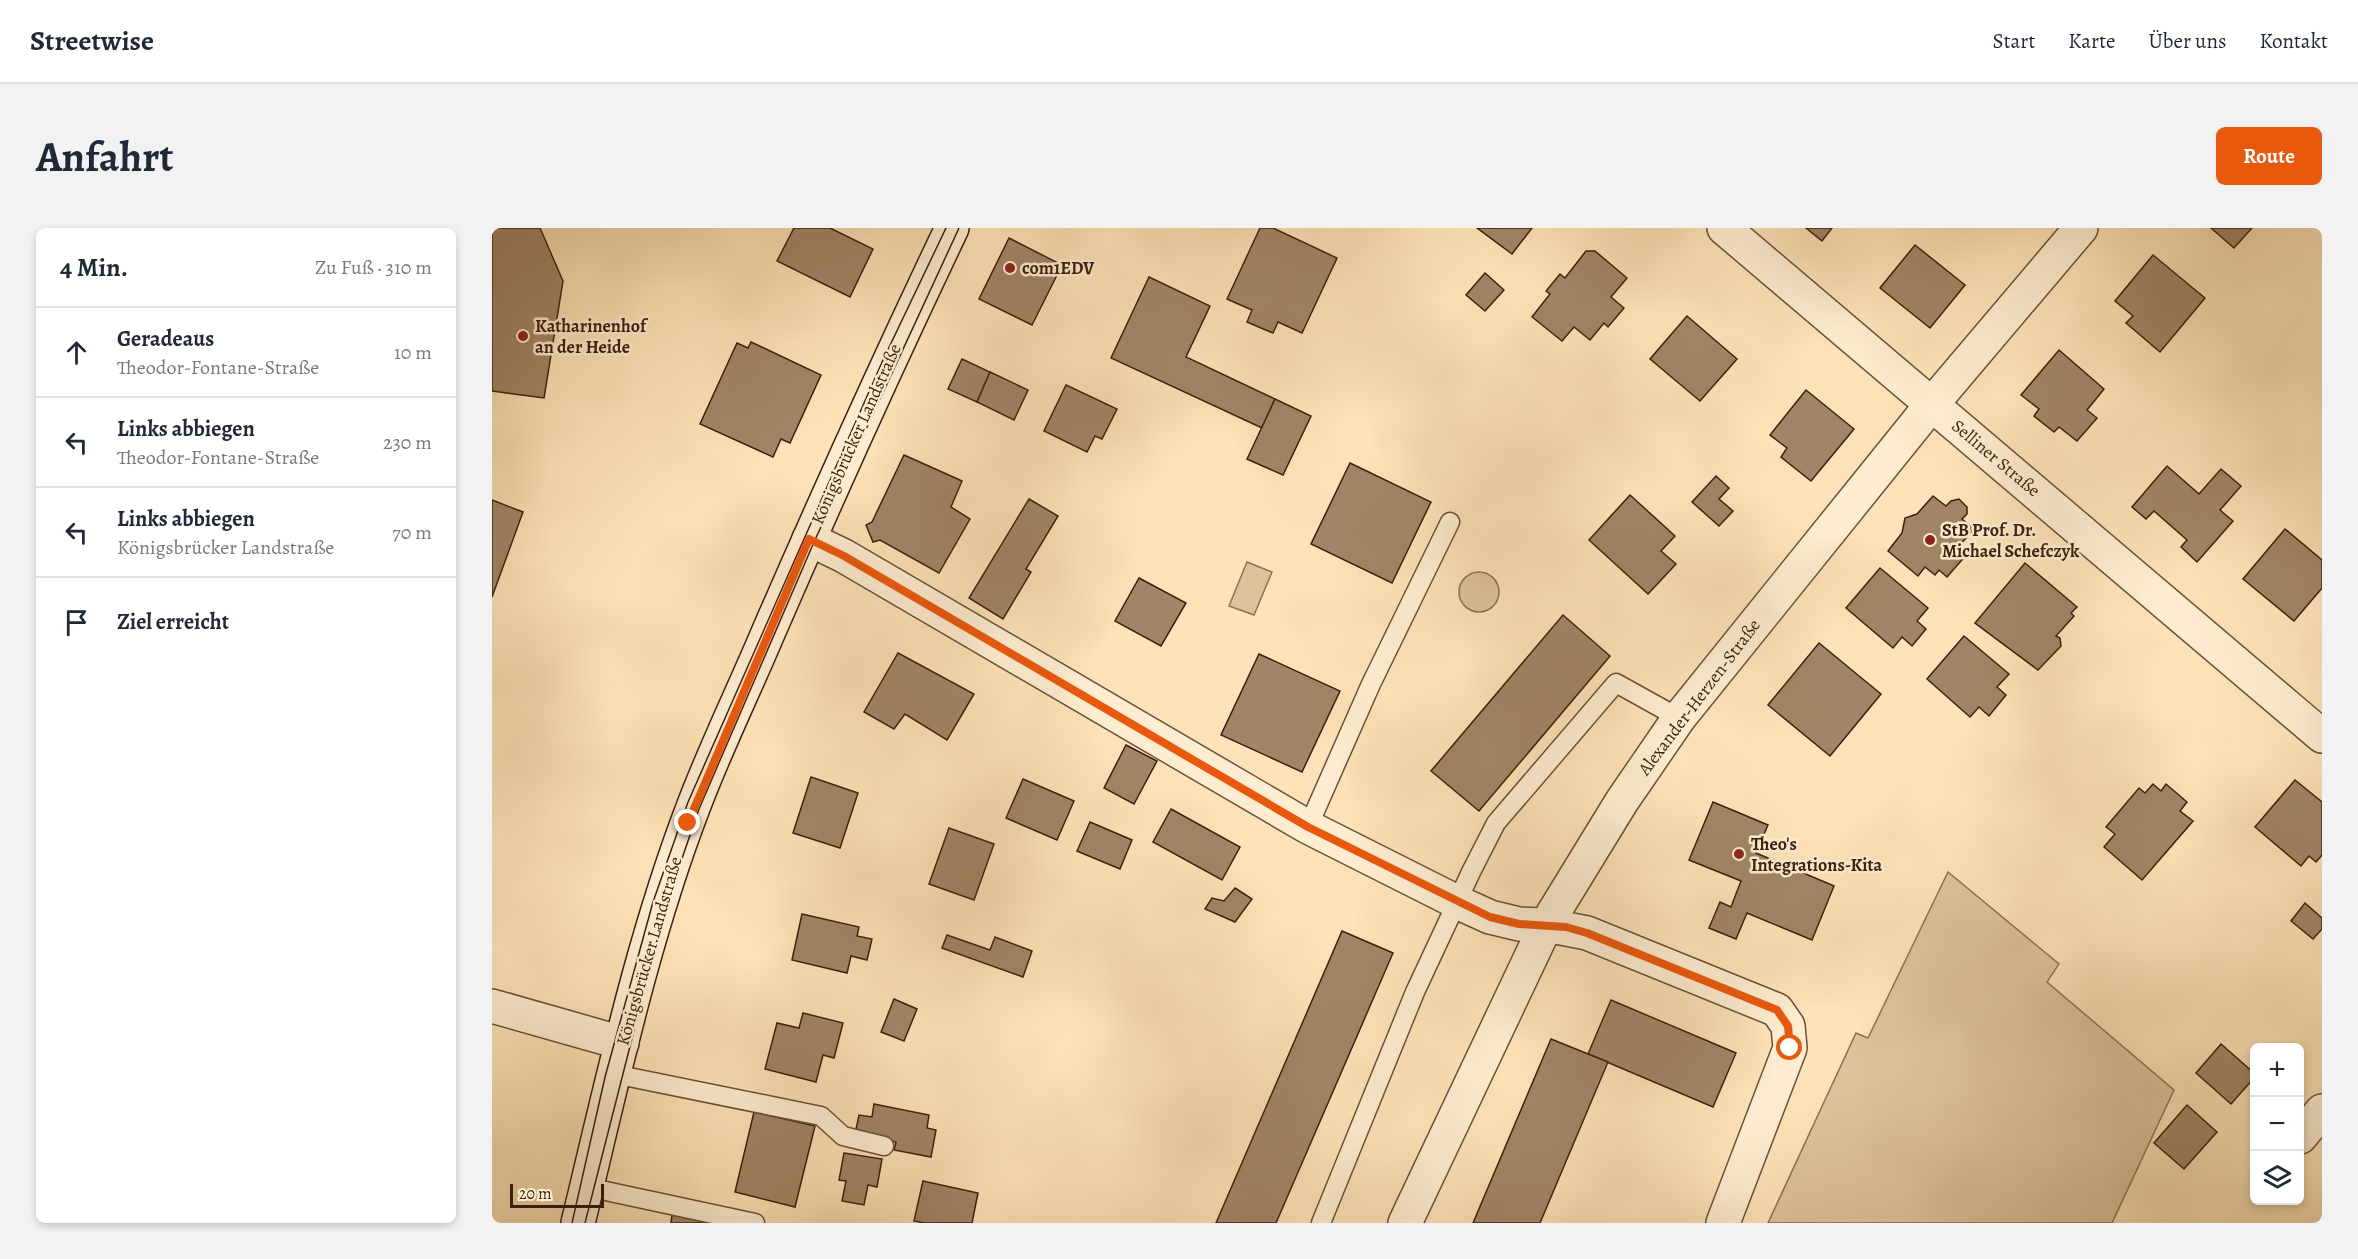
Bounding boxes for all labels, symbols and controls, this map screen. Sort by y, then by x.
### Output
text: Streetwise [30,22,154,60]
text: Start [1993,27,2035,55]
text: Karte [2068,27,2116,55]
text: Über uns [2149,27,2226,55]
text: Kontakt [2259,27,2328,55]
button: Route [2216,127,2322,185]
text: Anfahrt [36,128,173,185]
text: 4 Min. [60,250,128,285]
text: Zu Fuß · 310 m [315,254,432,281]
place label: com1EDV [1022,256,1095,280]
marker: com1EDV [1003,261,1017,275]
place label: Katharinenhof an der Heide [535,314,649,359]
text: Geradeaus [117,324,214,354]
marker: Katharinenhof an der Heide [516,329,530,343]
icon: ahead [60,336,93,369]
text: 10 m [394,339,432,366]
street label: Königsbrücker Landstraße [805,340,907,528]
text: Theodor-Fontane-Straße [117,354,319,381]
text: Links abbiegen [117,414,255,444]
street label: Selliner Straße [1947,414,2045,502]
icon: left [60,426,93,459]
text: 230 m [383,429,432,456]
text: Theodor-Fontane-Straße [117,444,319,471]
text: Links abbiegen [117,504,255,534]
icon: left [60,516,93,549]
place label: StB Prof. Dr. Michael Schefczyk [1942,518,2080,563]
text: 70 m [392,519,432,546]
marker: StB Prof. Dr. Michael Schefczyk [1923,533,1937,547]
text: Königsbrücker Landstraße [117,534,334,561]
icon: arrive [60,606,93,639]
text: Ziel erreicht [117,607,229,637]
street label: Alexander-Herzen-Straße [1632,614,1766,781]
route end [674,809,700,835]
place label: Theo's Integrations-Kita [1751,832,1883,877]
marker: Theo's Integrations-Kita [1732,847,1746,861]
street label: Königsbrücker Landstraße [611,854,687,1048]
route start [1776,1034,1802,1060]
map controls [2250,1043,2304,1205]
button: + [2250,1043,2304,1097]
button: − [2250,1097,2304,1151]
button: layers [2250,1151,2304,1205]
scale bar [510,1181,604,1208]
text: 20 m [519,1183,552,1205]

